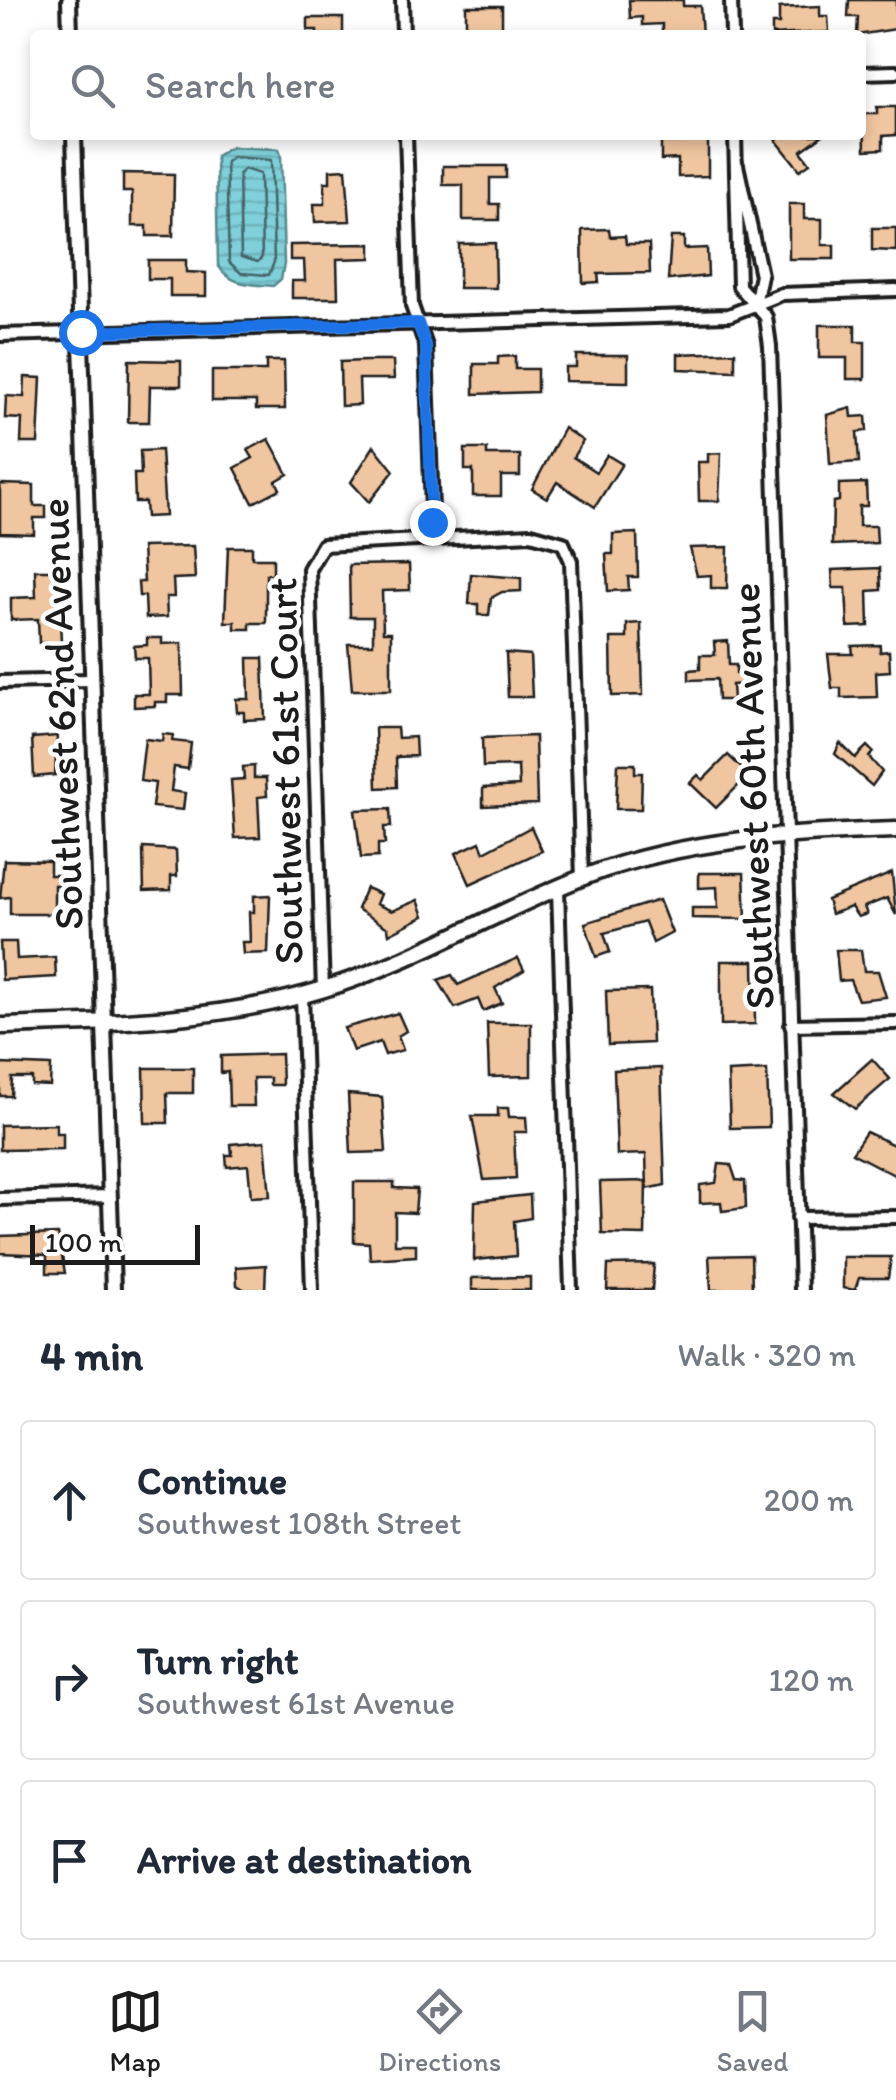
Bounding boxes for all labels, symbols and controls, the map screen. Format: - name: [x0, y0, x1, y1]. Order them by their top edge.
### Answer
- search box: [30, 30, 866, 140]
- icon: search: [65, 58, 120, 113]
- text: Search here: [145, 62, 336, 108]
- route start: [59, 310, 105, 356]
- street label: Southwest 62nd Avenue: [28, 497, 94, 931]
- route end: [410, 500, 456, 546]
- street label: Southwest 61st Court: [256, 577, 314, 965]
- street label: Southwest 60th Avenue: [719, 582, 785, 1010]
- scale bar: [30, 1220, 200, 1264]
- text: 100 m: [45, 1225, 122, 1259]
- text: 4 min: [40, 1330, 143, 1381]
- text: Walk · 320 m: [678, 1336, 856, 1374]
- text: Continue: [137, 1458, 287, 1504]
- icon: ahead: [42, 1473, 97, 1528]
- text: 200 m: [764, 1481, 854, 1519]
- text: Southwest 108th Street: [137, 1504, 462, 1542]
- text: Turn right: [137, 1638, 299, 1684]
- icon: right: [42, 1653, 97, 1708]
- text: 120 m: [768, 1661, 854, 1699]
- text: Southwest 61st Avenue: [137, 1684, 455, 1722]
- icon: arrive: [42, 1833, 97, 1888]
- text: Arrive at destination: [137, 1837, 472, 1883]
- tab: Map: [108, 1984, 163, 2078]
- tab: Directions: [378, 1984, 501, 2078]
- tab: Saved: [717, 1984, 788, 2078]

